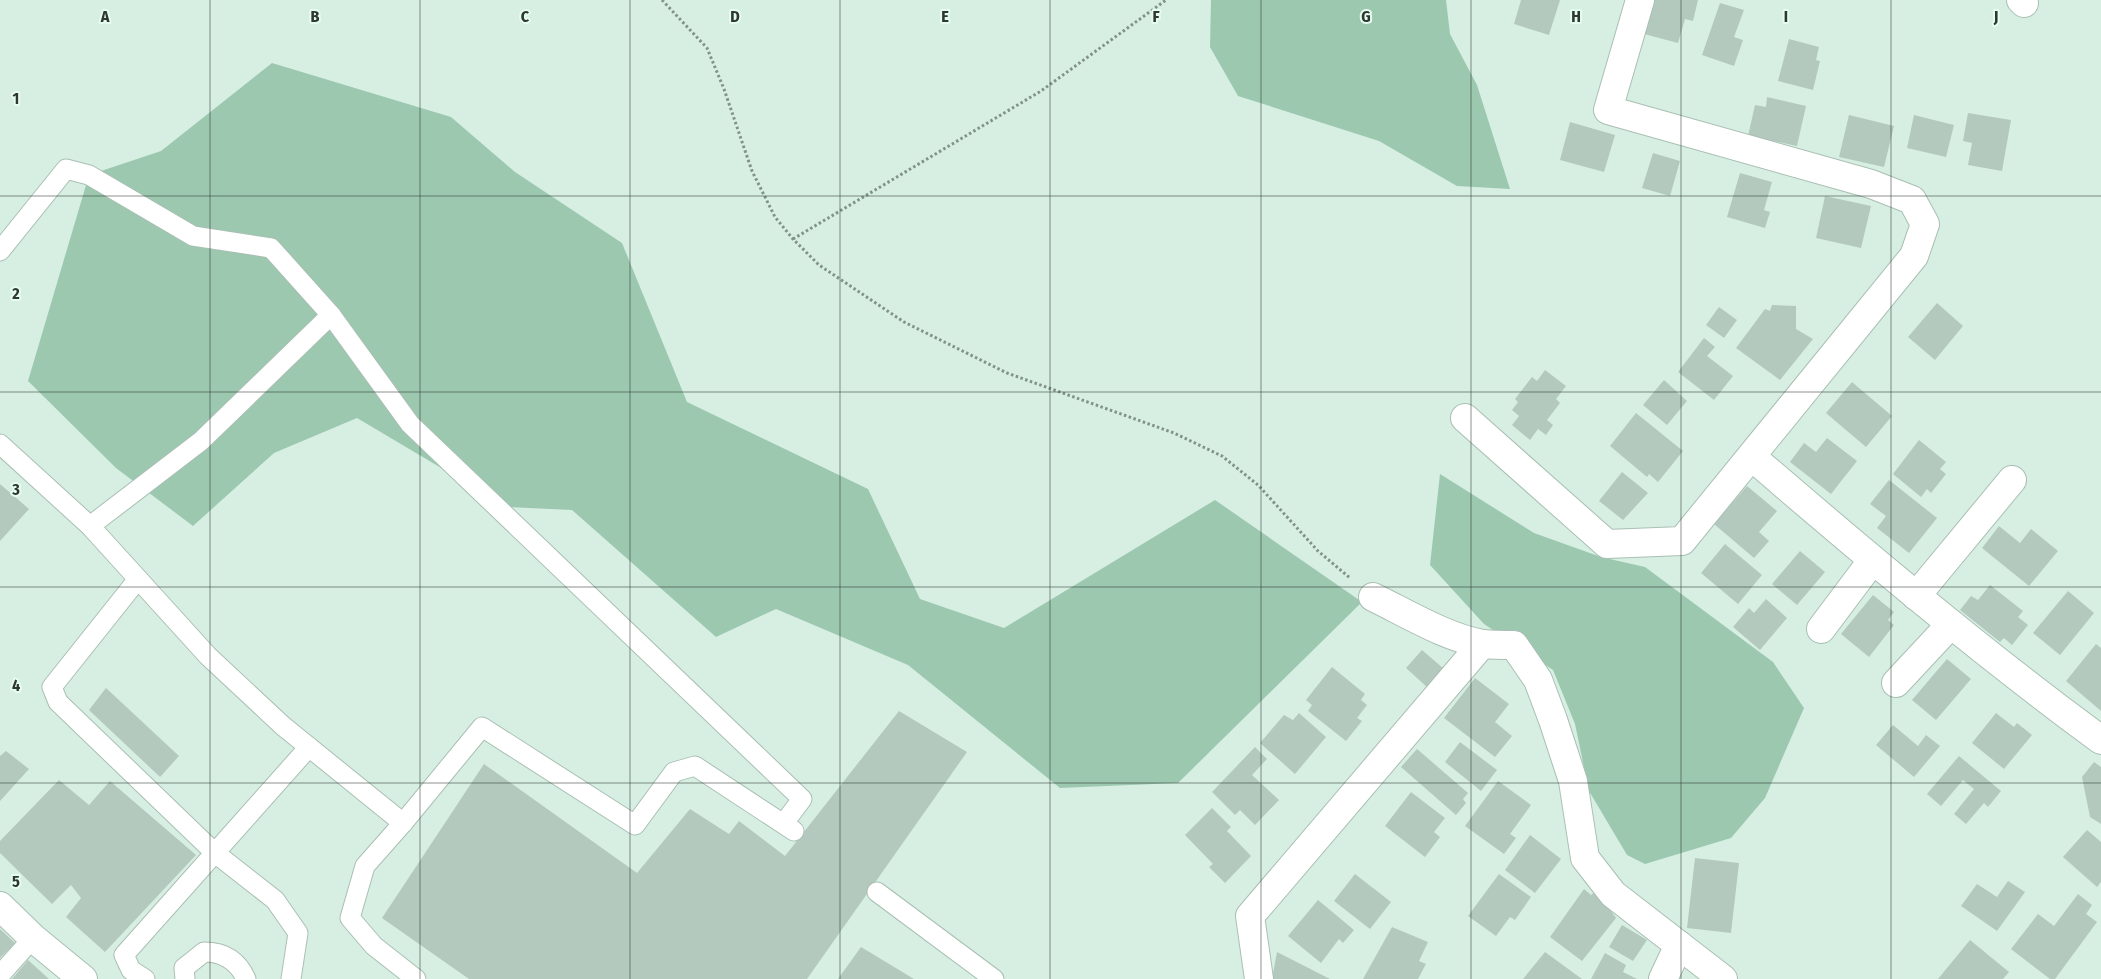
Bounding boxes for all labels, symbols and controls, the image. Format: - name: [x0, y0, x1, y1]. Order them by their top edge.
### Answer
- text: A: [100, 7, 110, 26]
- text: B: [311, 7, 320, 26]
- text: C: [521, 7, 530, 26]
- text: D: [730, 7, 740, 26]
- text: E: [941, 7, 949, 26]
- text: F: [1152, 7, 1160, 26]
- text: G: [1361, 7, 1371, 26]
- text: H: [1571, 7, 1581, 26]
- text: I: [1784, 7, 1788, 26]
- text: J: [1993, 7, 1998, 26]
- text: 1: [13, 89, 19, 108]
- text: 2: [11, 284, 20, 303]
- text: 3: [11, 480, 20, 499]
- text: 4: [12, 676, 20, 695]
- text: 5: [12, 872, 20, 891]

